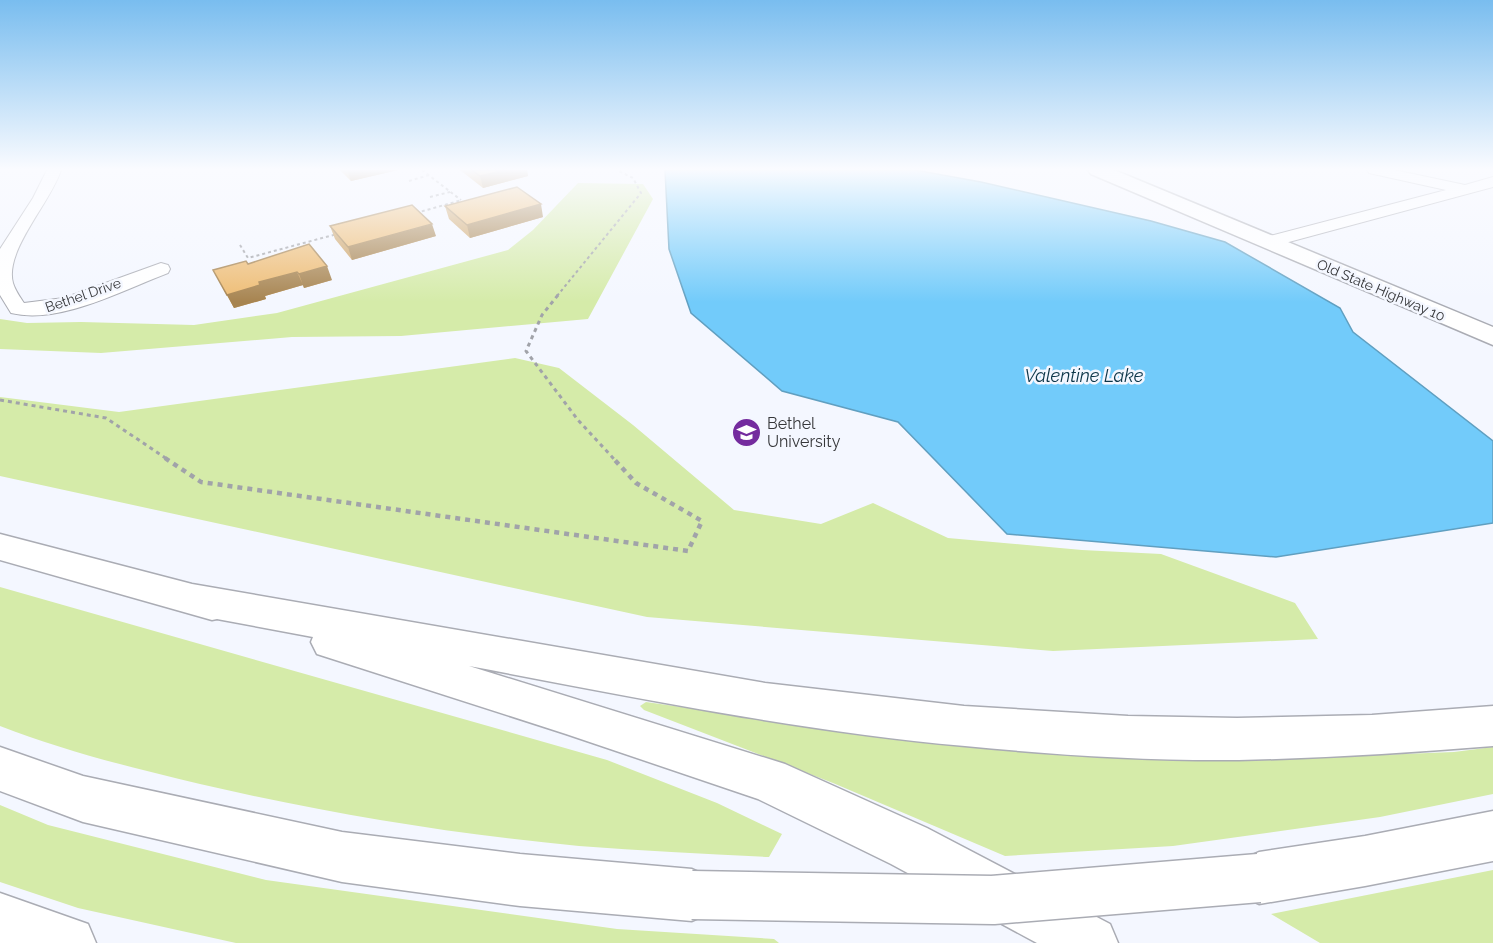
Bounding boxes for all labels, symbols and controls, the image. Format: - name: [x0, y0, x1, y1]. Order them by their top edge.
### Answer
- street label: Old State Highway 10: [1315, 256, 1447, 324]
- street label: Bethel Drive: [43, 275, 123, 315]
- water label: Valentine Lake: [1025, 365, 1144, 386]
- place label: Bethel University: [767, 414, 841, 451]
- school or university icon: Bethel University: [730, 416, 762, 448]

